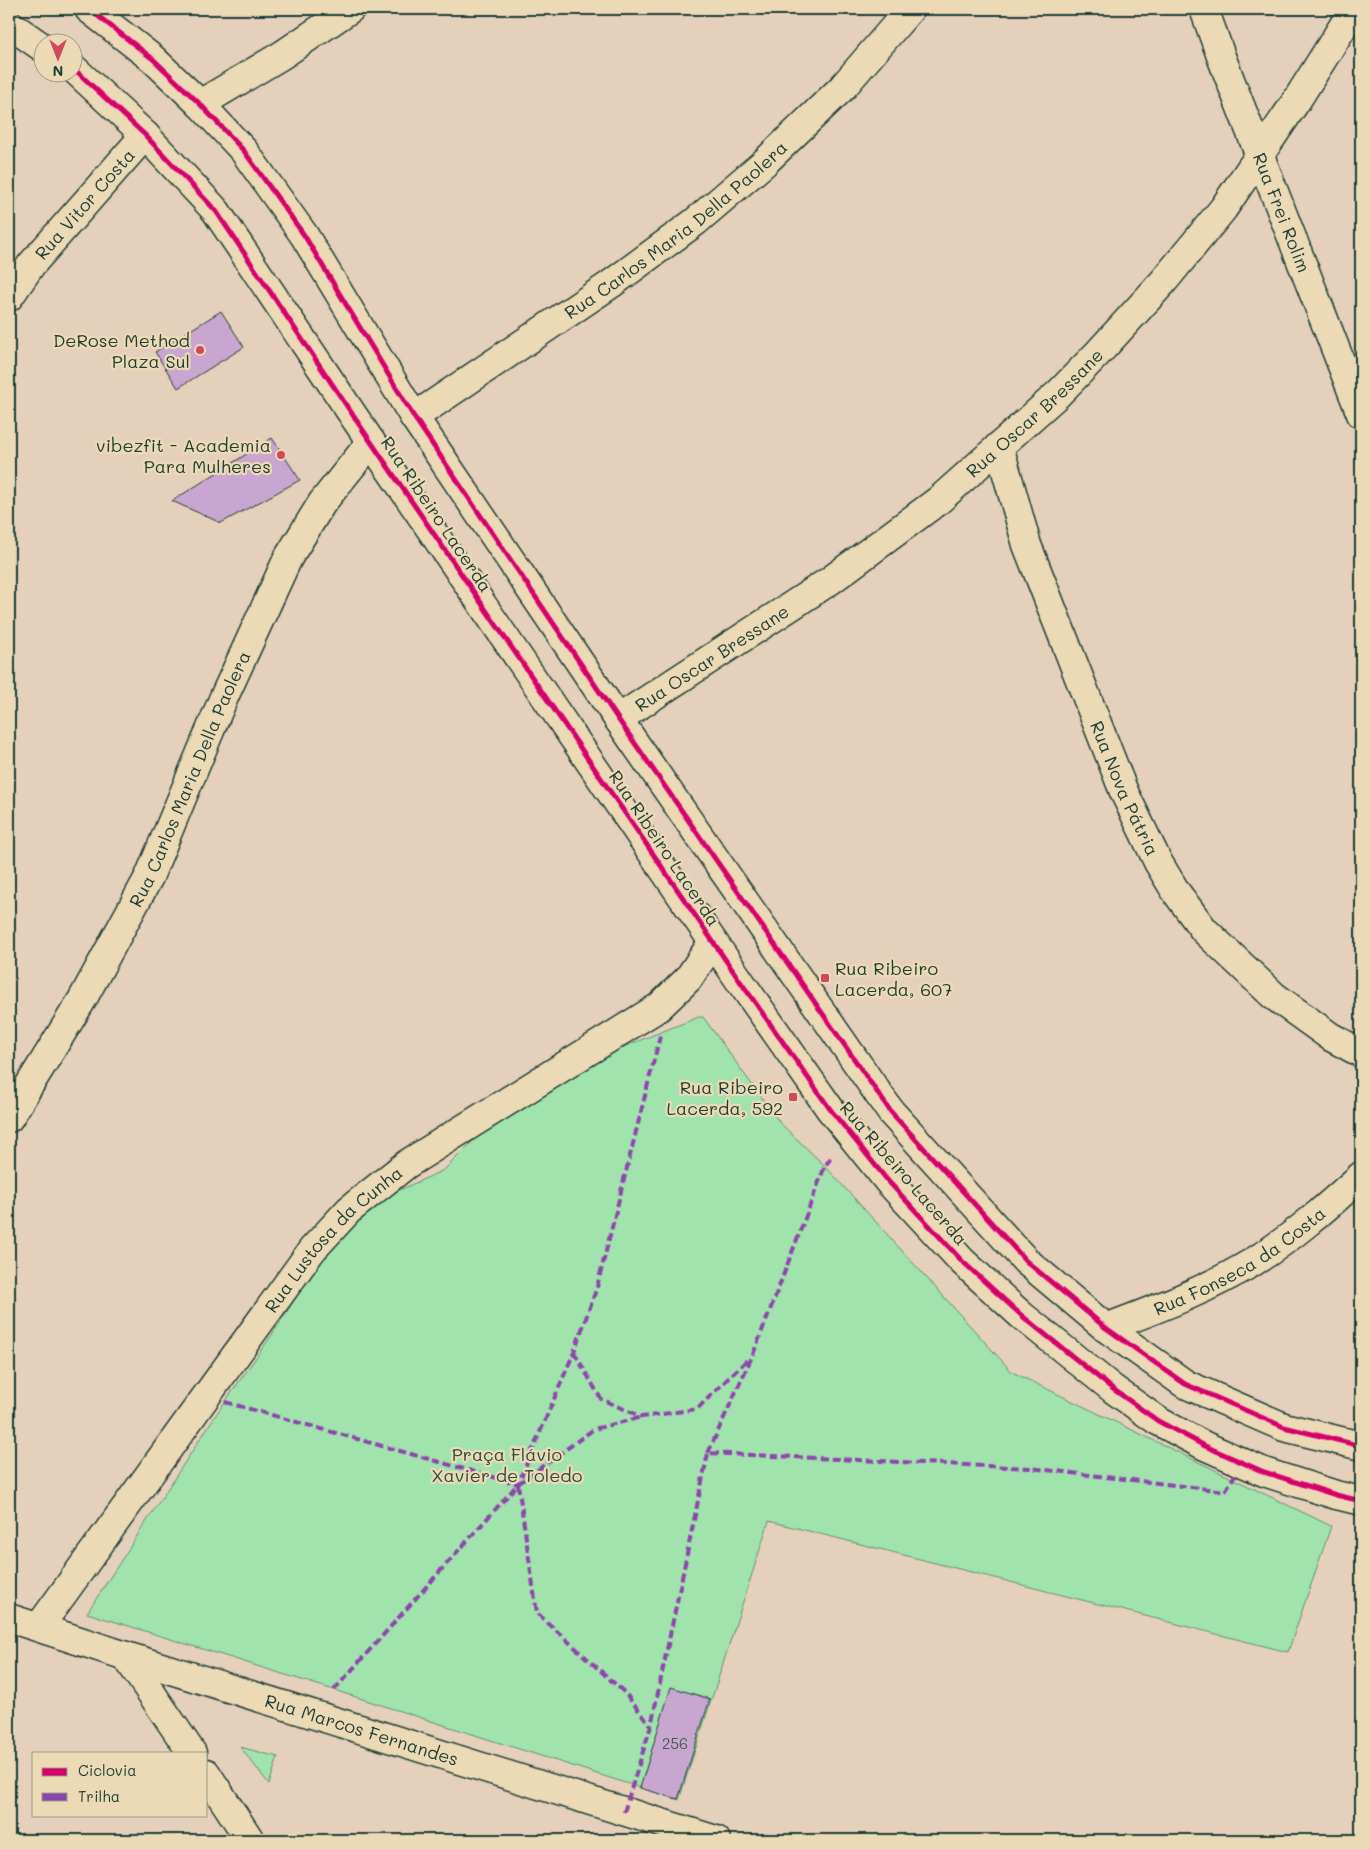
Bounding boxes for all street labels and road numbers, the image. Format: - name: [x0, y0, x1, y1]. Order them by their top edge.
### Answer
- street label: Rua Carlos Maria Della Paolera: [559, 135, 792, 324]
- street label: Rua Vitor Costa: [29, 143, 140, 265]
- street label: Rua Frei Rolim: [1248, 149, 1316, 276]
- street label: Rua Oscar Bressane: [961, 343, 1108, 483]
- street label: Rua Ribeiro Lacerda: [376, 431, 498, 597]
- street label: Rua Oscar Bressane: [630, 599, 793, 717]
- street label: Rua Carlos Maria Della Paolera: [123, 647, 256, 911]
- street label: Rua Nova Pátria: [1085, 717, 1165, 859]
- street label: Rua Ribeiro Lacerda: [604, 765, 726, 931]
- street label: Rua Ribeiro Lacerda: [835, 1096, 973, 1250]
- street label: Rua Lustosa da Cunha: [259, 1160, 407, 1317]
- street label: Rua Fonseca da Costa: [1150, 1201, 1330, 1321]
- street label: Rua Marcos Fernandes: [262, 1688, 462, 1771]

